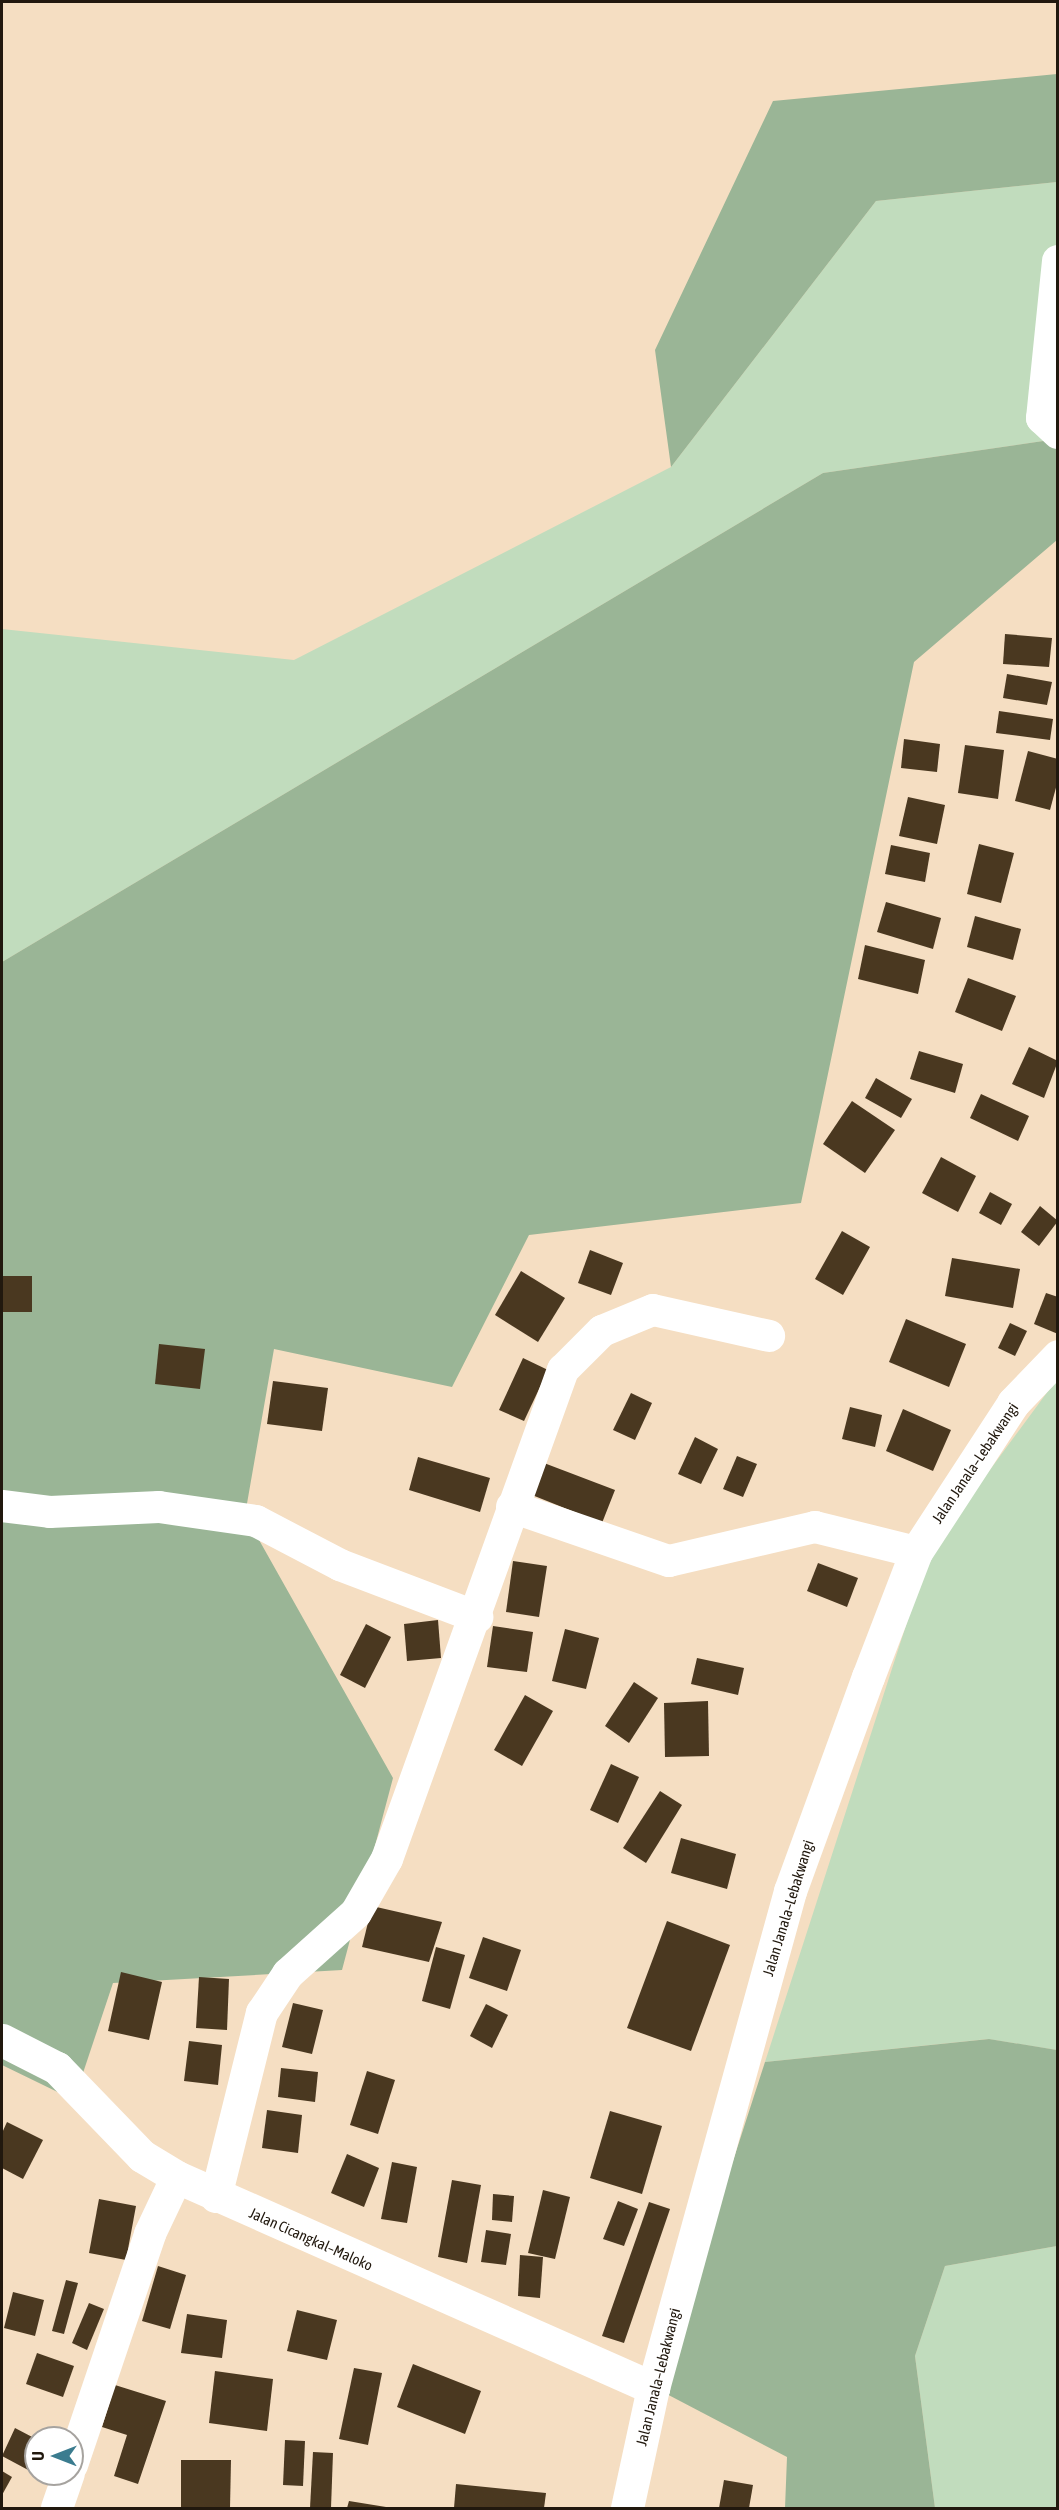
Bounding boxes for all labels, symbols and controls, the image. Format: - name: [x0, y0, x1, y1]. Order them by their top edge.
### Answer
- street label: Jalan Janala–Lebakwangi: [928, 1399, 1022, 1527]
- street label: Jalan Janala–Lebakwangi: [759, 1838, 817, 1978]
- street label: Jalan Cicangkal–Maloko: [246, 2204, 376, 2274]
- street label: Jalan Janala–Lebakwangi: [632, 2306, 684, 2448]
- north arrow: [24, 2426, 84, 2486]
- text: U: [29, 2451, 47, 2461]

